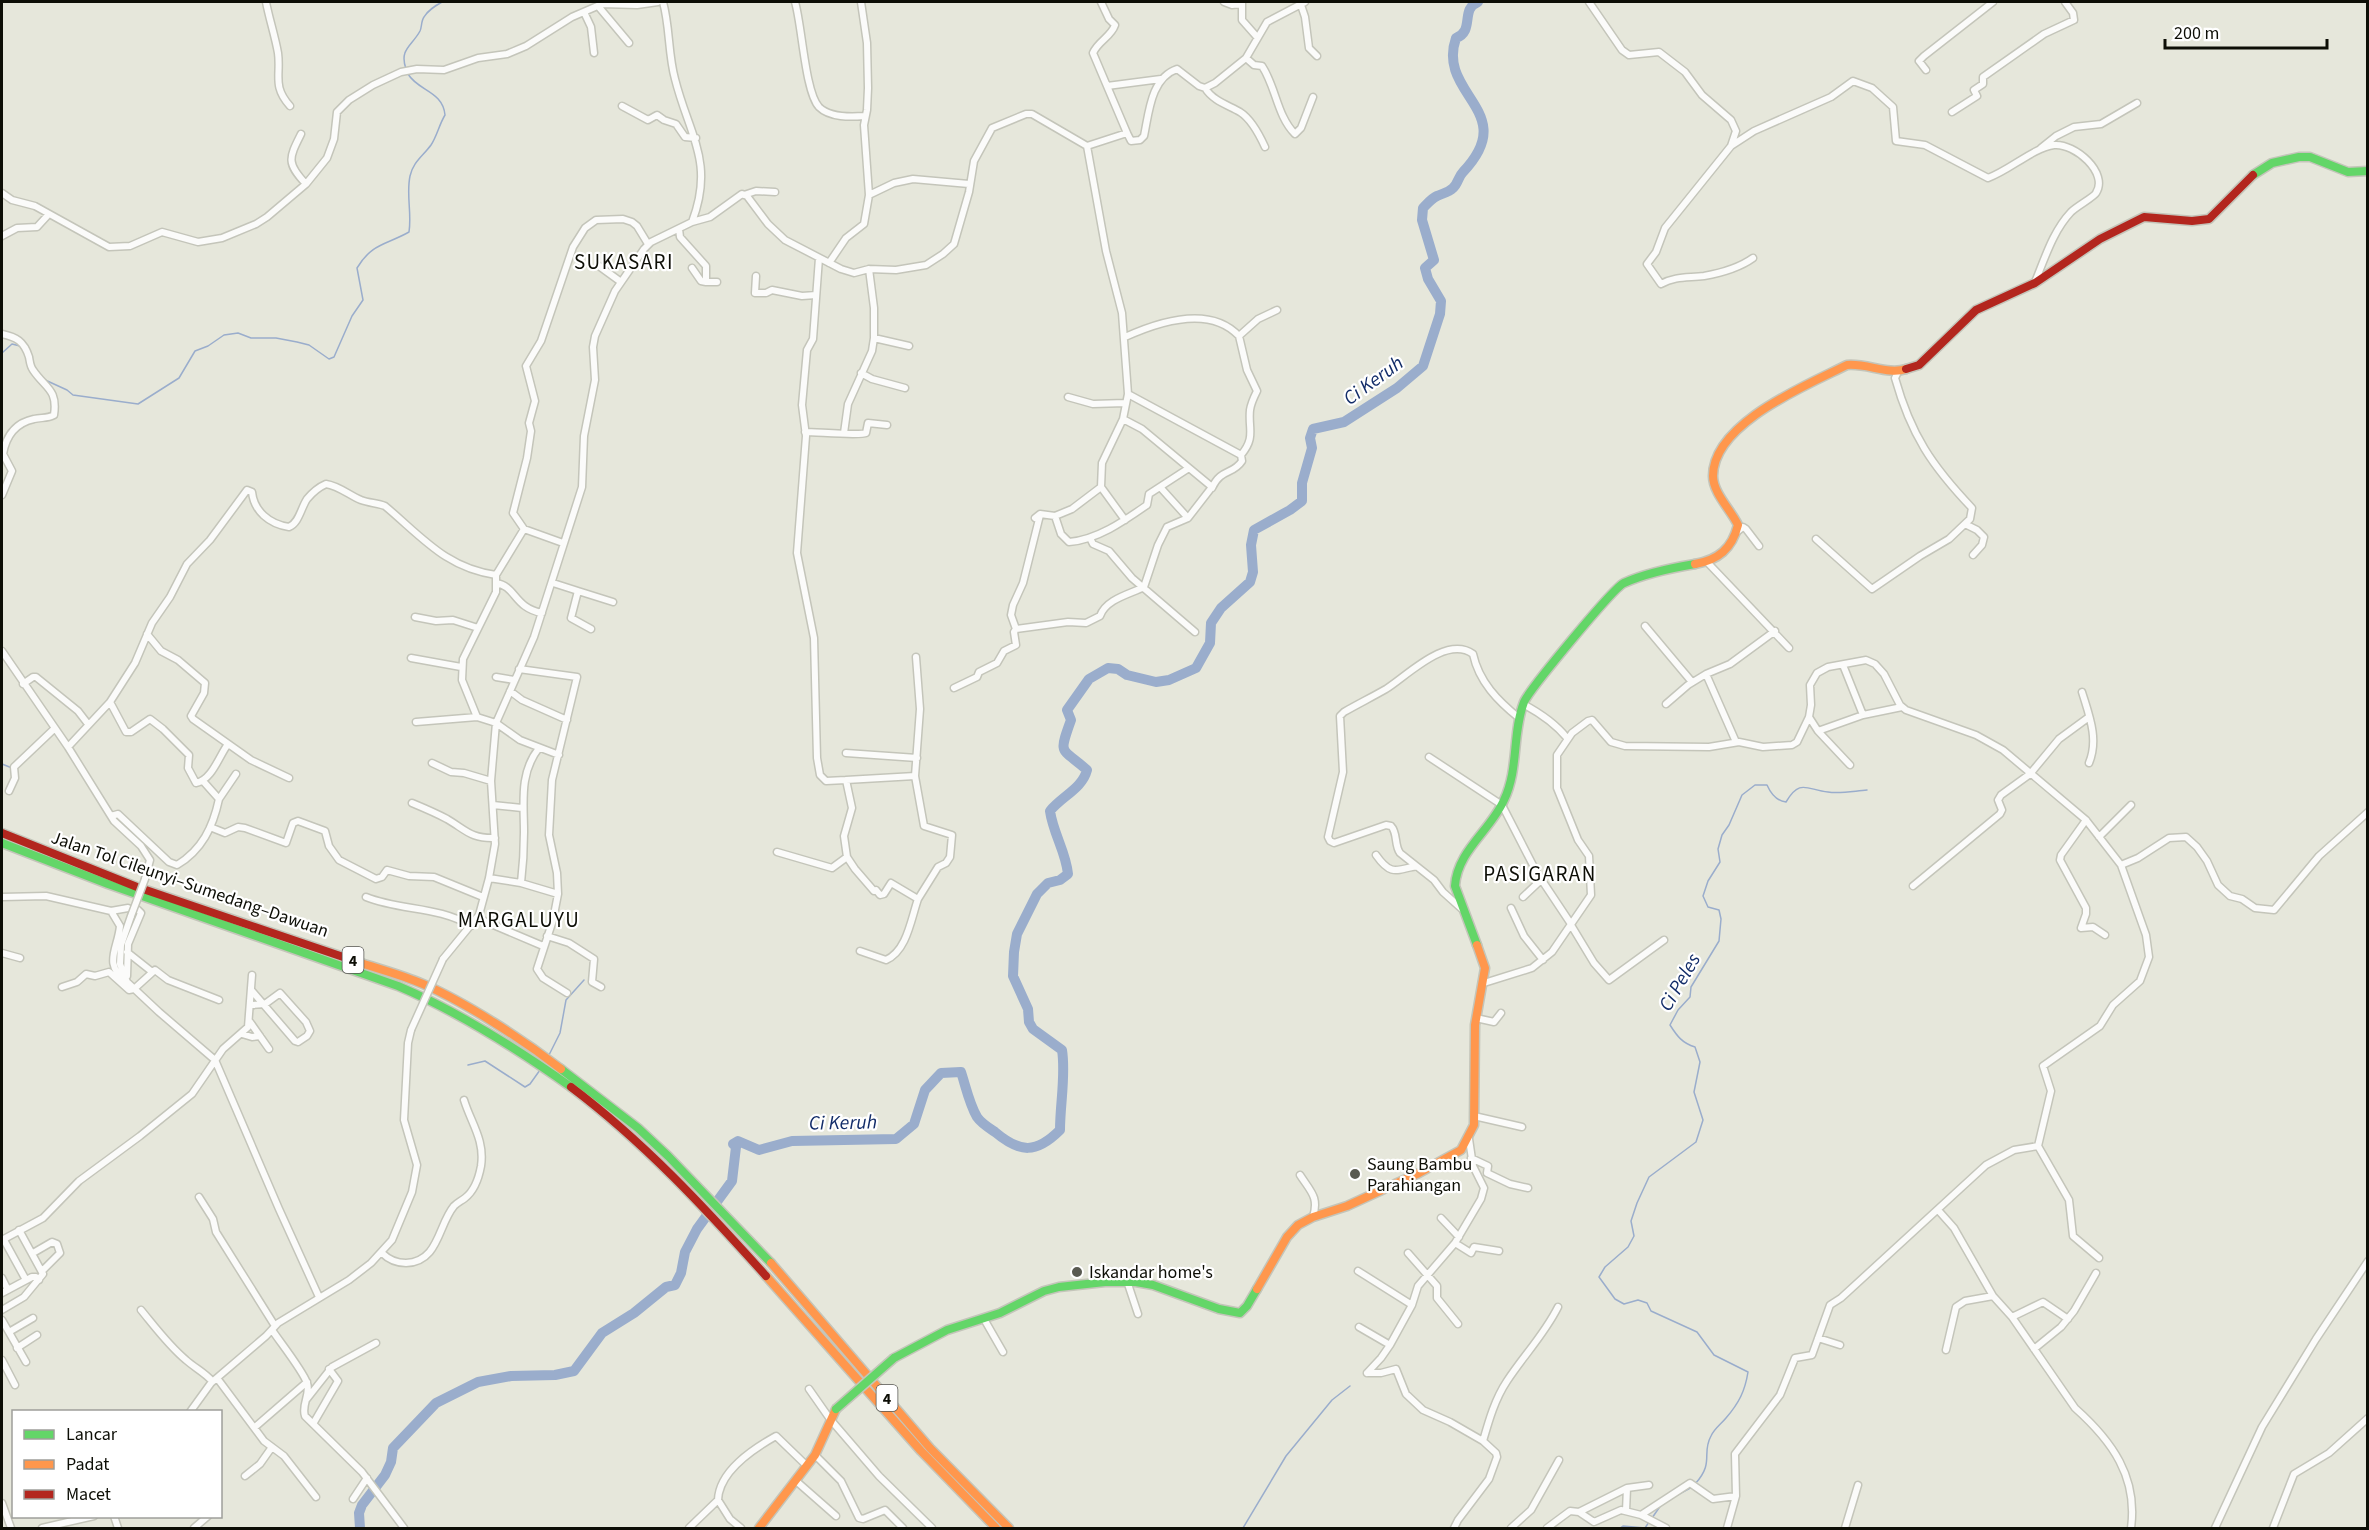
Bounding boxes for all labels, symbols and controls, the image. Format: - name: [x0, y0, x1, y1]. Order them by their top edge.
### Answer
- scale bar: [2165, 12, 2327, 50]
- text: 200 m: [2174, 21, 2219, 46]
- district label: SUKASARI: [574, 247, 674, 277]
- water label: Ci Keruh: [1338, 349, 1409, 412]
- street label: Jalan Tol Cileunyi–Sumedang–Dawuan: [48, 825, 332, 944]
- district label: PASIGARAN: [1483, 859, 1597, 889]
- district label: MARGALUYU: [458, 905, 580, 935]
- road number: 4: [342, 947, 364, 973]
- water label: Ci Peles: [1652, 948, 1708, 1017]
- water label: Ci Keruh: [809, 1108, 877, 1138]
- place label: Saung Bambu Parahiangan: [1367, 1152, 1472, 1198]
- marker: Saung Bambu Parahiangan: [1348, 1167, 1362, 1181]
- place label: Iskandar home's: [1089, 1260, 1213, 1285]
- marker: Iskandar home's: [1070, 1265, 1084, 1279]
- road number: 4: [876, 1385, 898, 1411]
- legend: [12, 1410, 222, 1518]
- text: Lancar: [66, 1422, 118, 1447]
- text: Padat: [66, 1452, 109, 1477]
- text: Macet: [66, 1482, 111, 1507]

